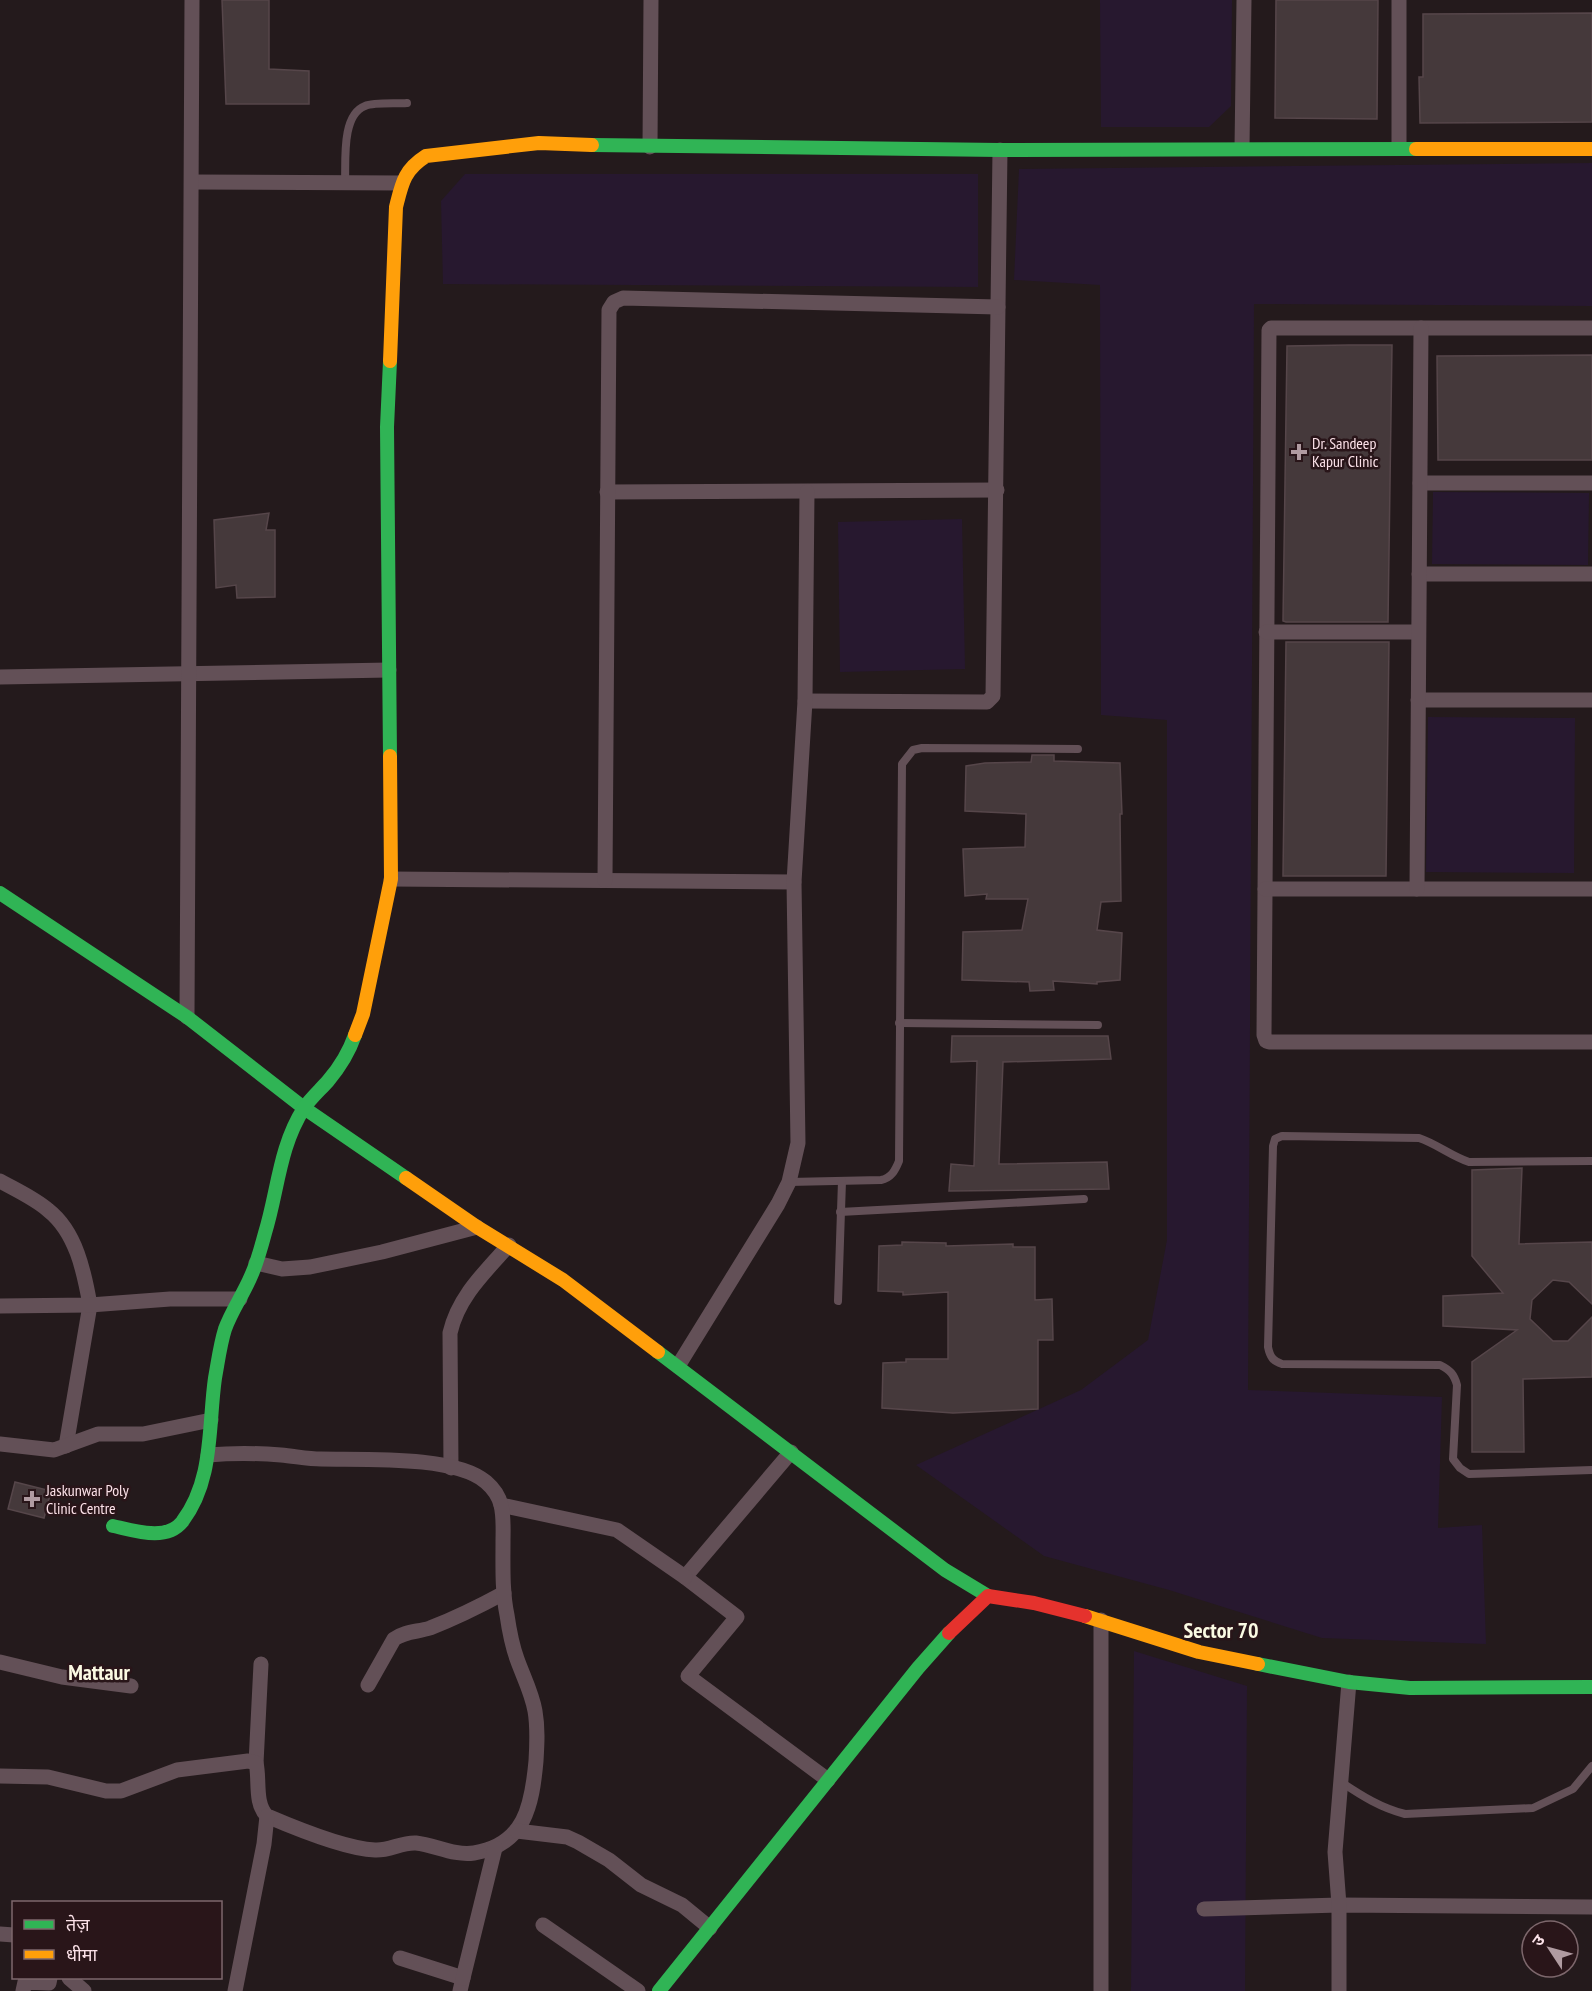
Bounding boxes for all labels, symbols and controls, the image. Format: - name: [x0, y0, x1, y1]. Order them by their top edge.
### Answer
- place label: Dr. Sandeep Kapur Clinic: [1312, 433, 1379, 471]
- marker: Dr. Sandeep Kapur Clinic: [1290, 443, 1308, 461]
- place label: Jaskunwar Poly Clinic Centre: [45, 1480, 129, 1518]
- marker: Jaskunwar Poly Clinic Centre: [23, 1490, 41, 1508]
- district label: Sector 70: [1184, 1616, 1258, 1644]
- district label: Mattaur: [68, 1658, 130, 1686]
- legend: [12, 1901, 222, 1979]
- text: तेज़: [66, 1913, 90, 1936]
- north arrow: [1520, 1919, 1580, 1979]
- text: उ: [1527, 1930, 1549, 1950]
- text: धीमा: [66, 1943, 97, 1966]

